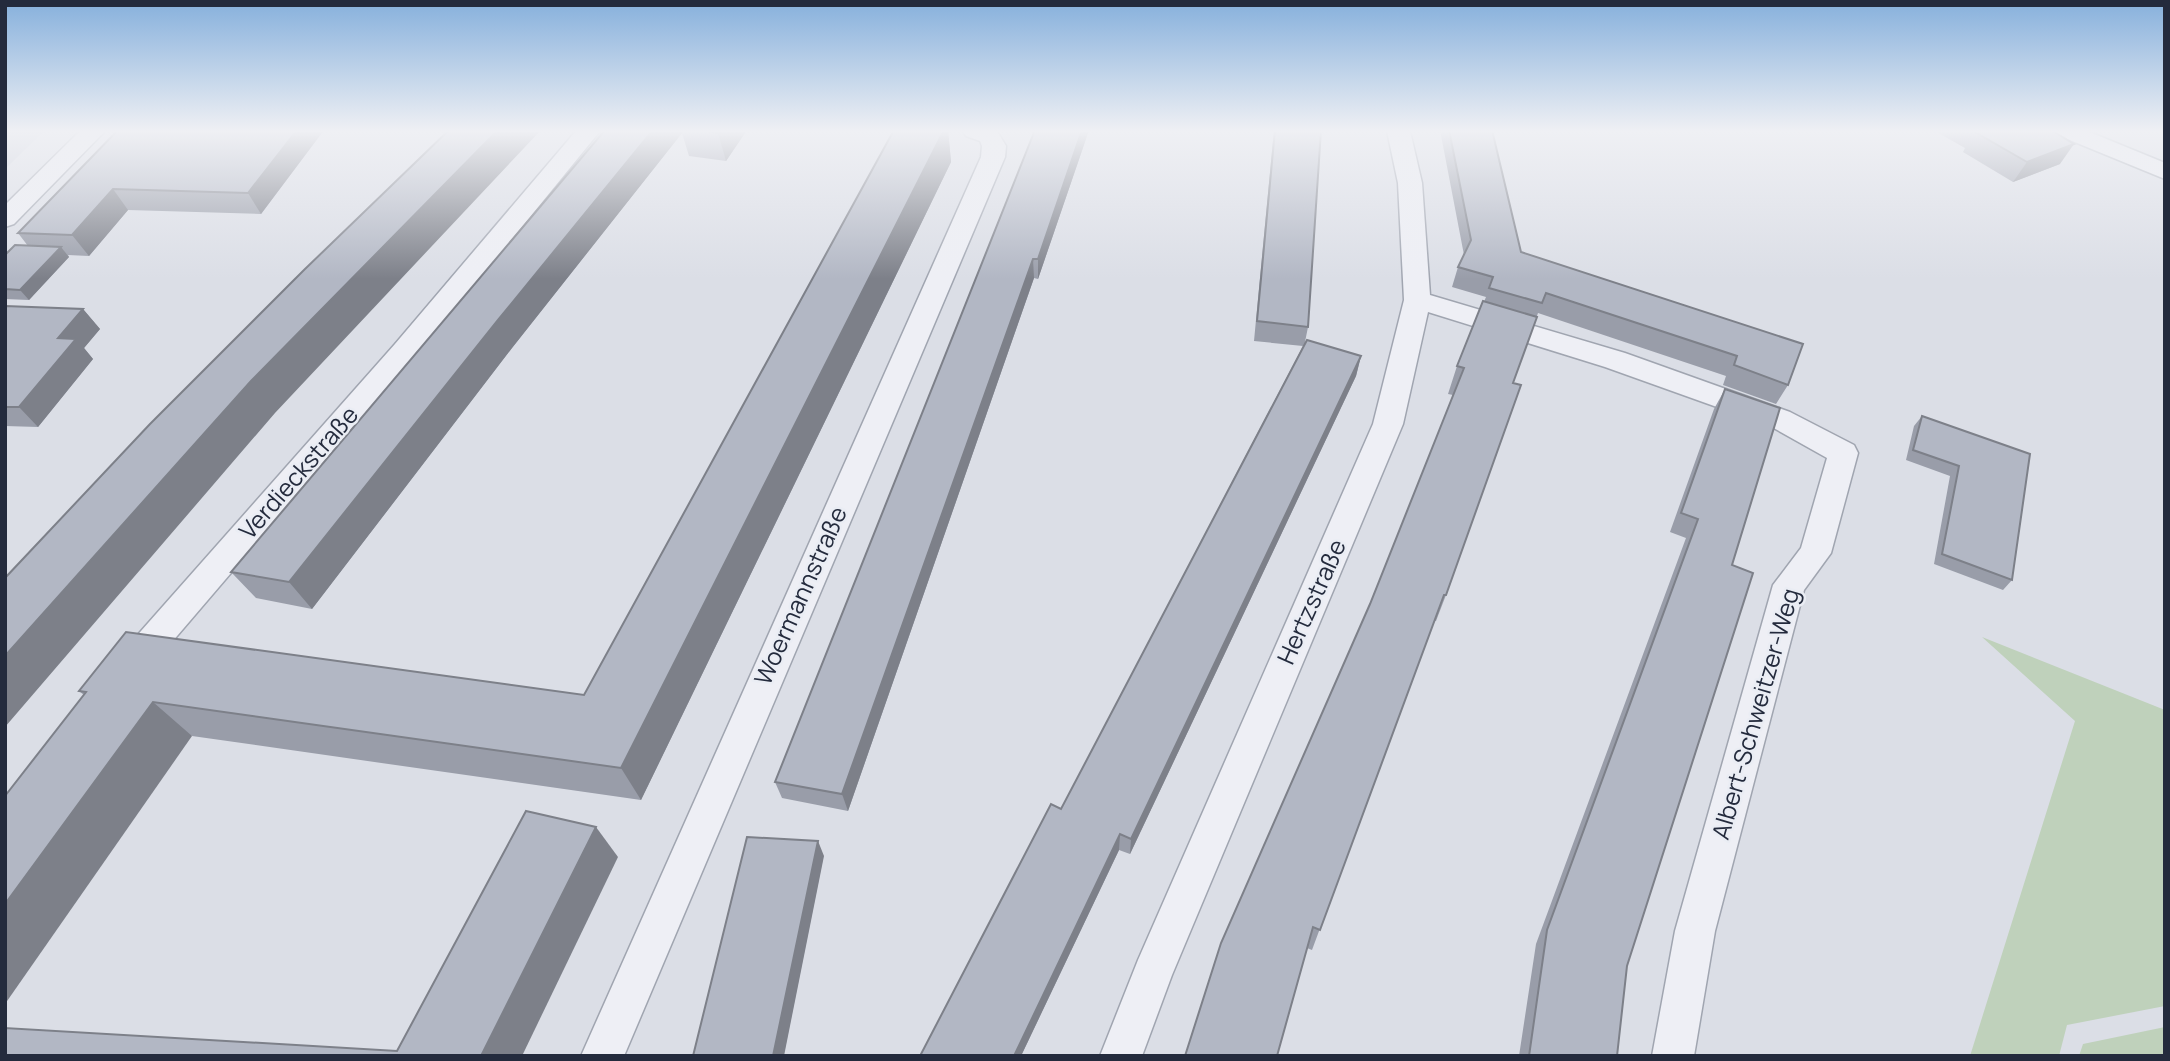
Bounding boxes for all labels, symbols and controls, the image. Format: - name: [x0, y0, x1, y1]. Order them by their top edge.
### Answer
- street label: Verdieckstraße: [231, 398, 365, 546]
- street label: Woermannstraße: [745, 501, 854, 690]
- street label: Hertzstraße: [1268, 534, 1353, 669]
- street label: Albert-Schweitzer-Weg: [1703, 584, 1806, 843]

